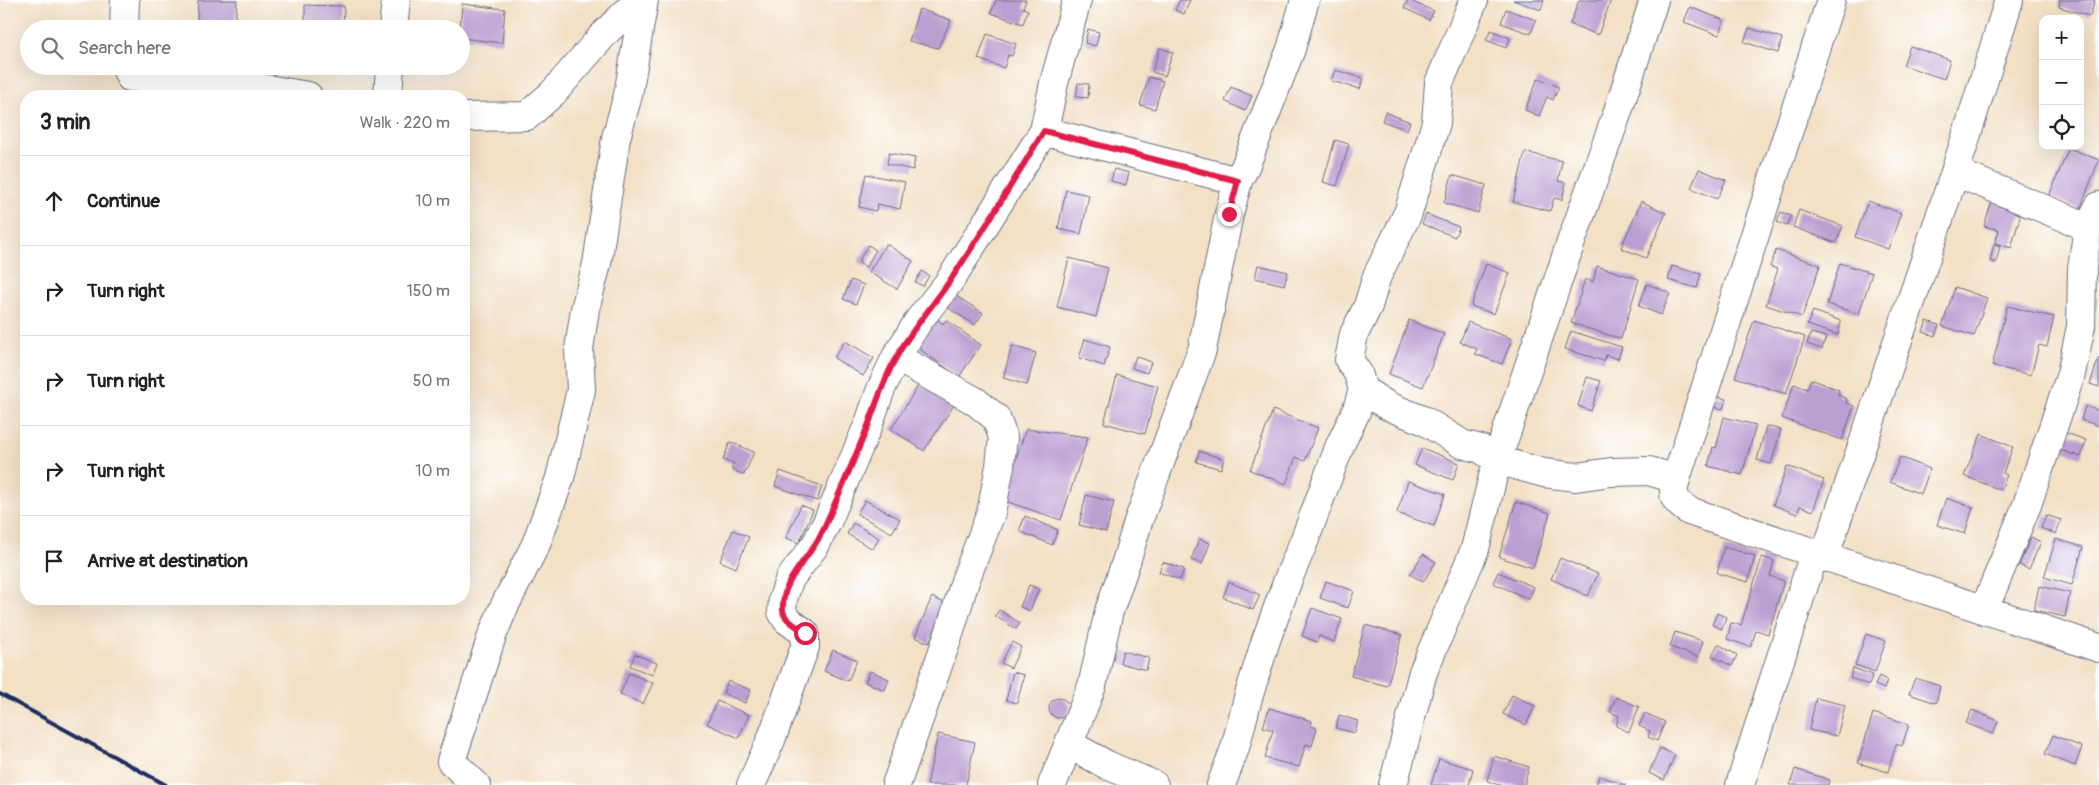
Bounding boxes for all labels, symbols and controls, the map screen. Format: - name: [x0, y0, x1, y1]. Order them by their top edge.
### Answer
- map controls: [2039, 15, 2084, 150]
- button: +: [2039, 15, 2084, 60]
- search box: [20, 20, 470, 75]
- icon: search: [38, 34, 66, 62]
- text: Search here: [78, 36, 171, 60]
- button: −: [2039, 60, 2084, 105]
- button: locate: [2039, 105, 2084, 150]
- text: 3 min: [40, 109, 90, 136]
- text: Walk · 220 m: [360, 113, 450, 133]
- icon: ahead: [40, 187, 68, 215]
- text: Continue: [87, 189, 160, 213]
- text: 10 m: [415, 191, 450, 211]
- route end: [1218, 203, 1241, 226]
- icon: right: [40, 277, 68, 305]
- text: Turn right: [87, 279, 165, 303]
- text: 150 m: [406, 281, 450, 301]
- icon: right: [40, 367, 68, 395]
- text: Turn right: [87, 369, 165, 393]
- text: 50 m: [413, 371, 450, 391]
- icon: right: [40, 457, 68, 485]
- text: Turn right: [87, 459, 165, 483]
- text: 10 m: [415, 461, 450, 481]
- icon: arrive: [40, 547, 68, 575]
- text: Arrive at destination: [87, 549, 248, 573]
- route start: [794, 622, 817, 645]

